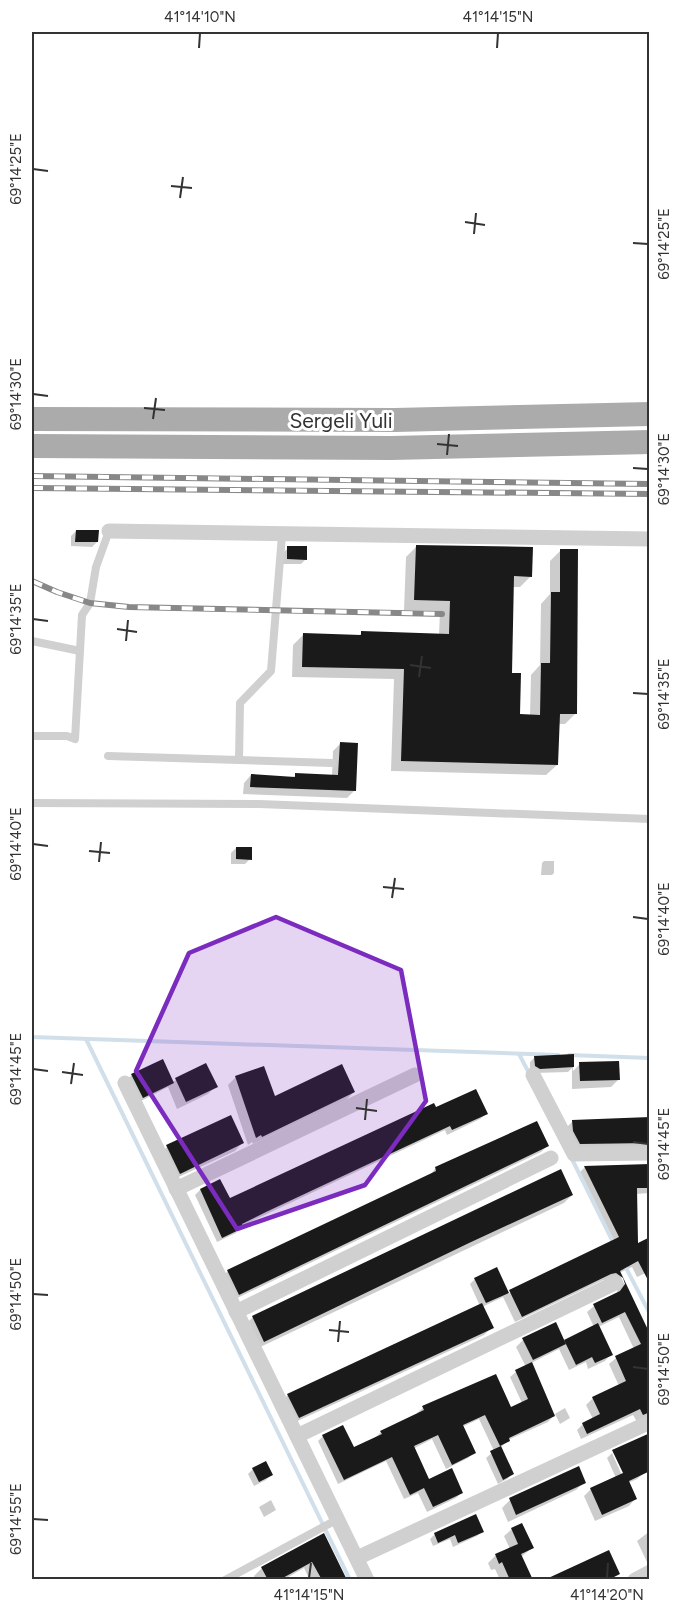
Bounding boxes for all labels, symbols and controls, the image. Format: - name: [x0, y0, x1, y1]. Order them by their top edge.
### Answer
- text: 41°14'10"N: [164, 8, 236, 26]
- text: 41°14'15"N: [463, 8, 533, 26]
- text: 69°14'25"E: [7, 133, 25, 205]
- text: 69°14'25"E: [655, 208, 673, 280]
- text: 69°14'30"E: [7, 358, 25, 430]
- street label: Sergeli Yuli: [289, 408, 393, 433]
- text: 69°14'30"E: [655, 433, 673, 505]
- text: 69°14'35"E: [7, 583, 25, 655]
- text: 69°14'35"E: [655, 658, 673, 730]
- text: 69°14'40"E: [7, 807, 25, 881]
- text: 69°14'40"E: [655, 882, 673, 956]
- text: 69°14'45"E: [7, 1033, 25, 1105]
- text: 69°14'45"E: [655, 1108, 673, 1180]
- text: 69°14'50"E: [7, 1258, 25, 1330]
- text: 69°14'50"E: [655, 1333, 673, 1405]
- text: 69°14'55"E: [7, 1483, 25, 1555]
- text: 41°14'15"N: [274, 1586, 344, 1604]
- text: 41°14'20"N: [570, 1586, 644, 1604]

